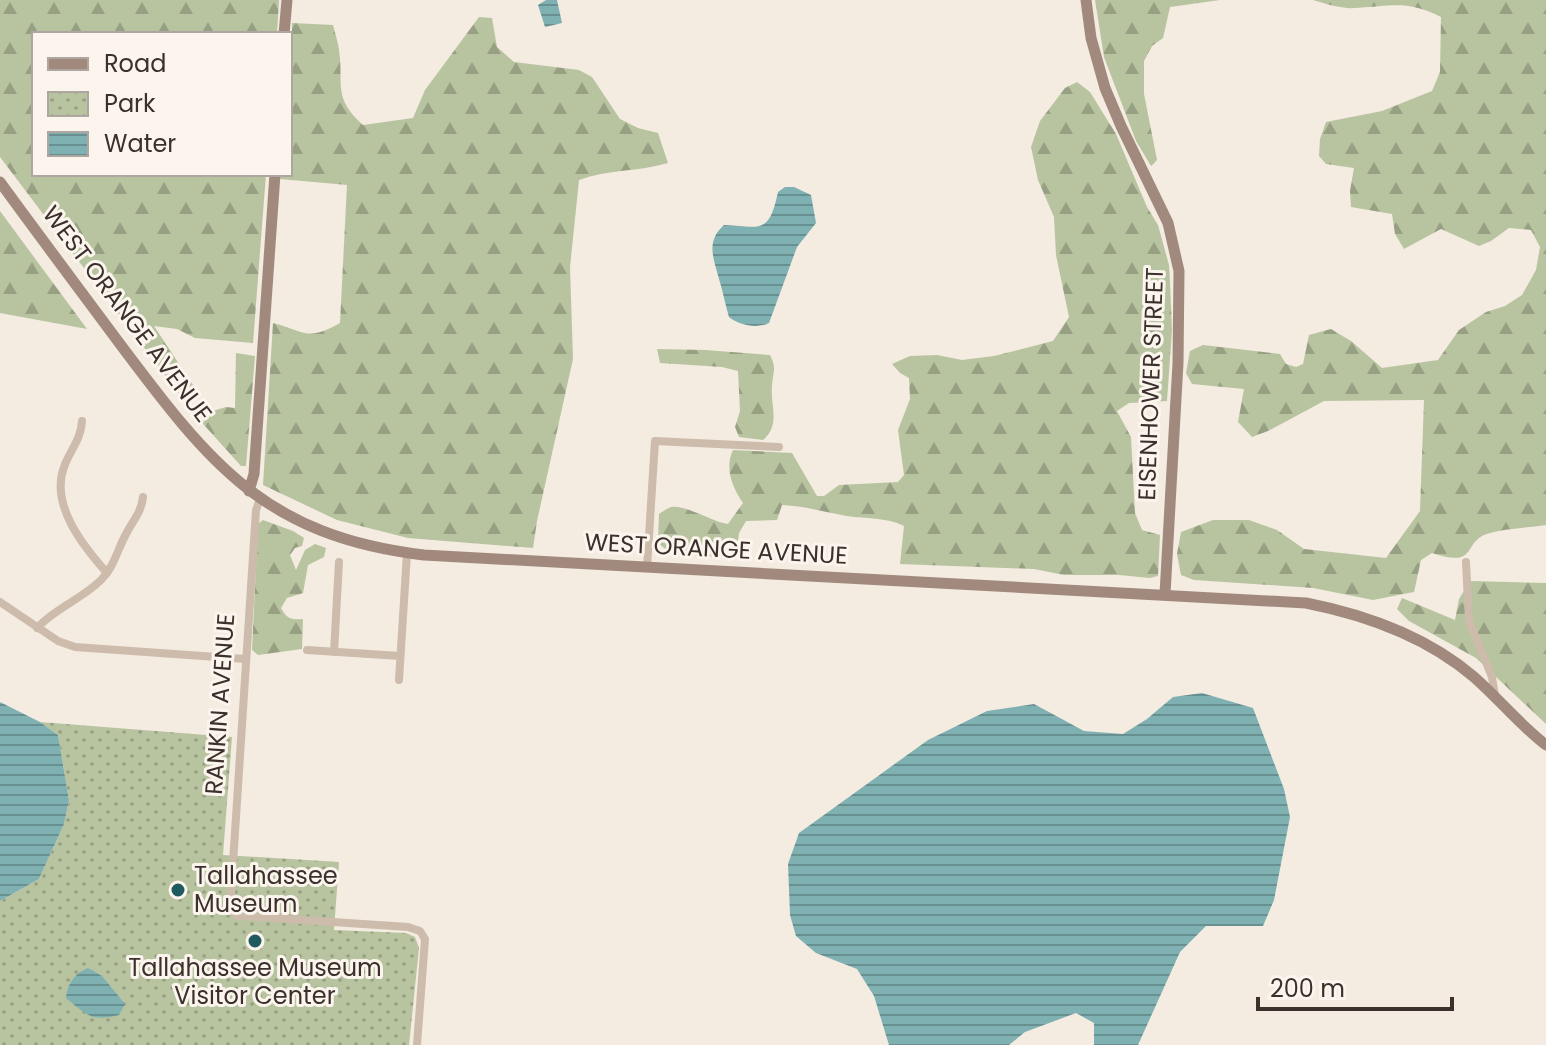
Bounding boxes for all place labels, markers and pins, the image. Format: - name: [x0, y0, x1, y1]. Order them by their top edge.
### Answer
- place label: Tallahassee Museum: [194, 859, 338, 920]
- marker: Tallahassee Museum: [169, 881, 187, 899]
- marker: Tallahassee Museum Visitor Center: [246, 932, 264, 950]
- place label: Tallahassee Museum Visitor Center: [128, 951, 382, 1012]

